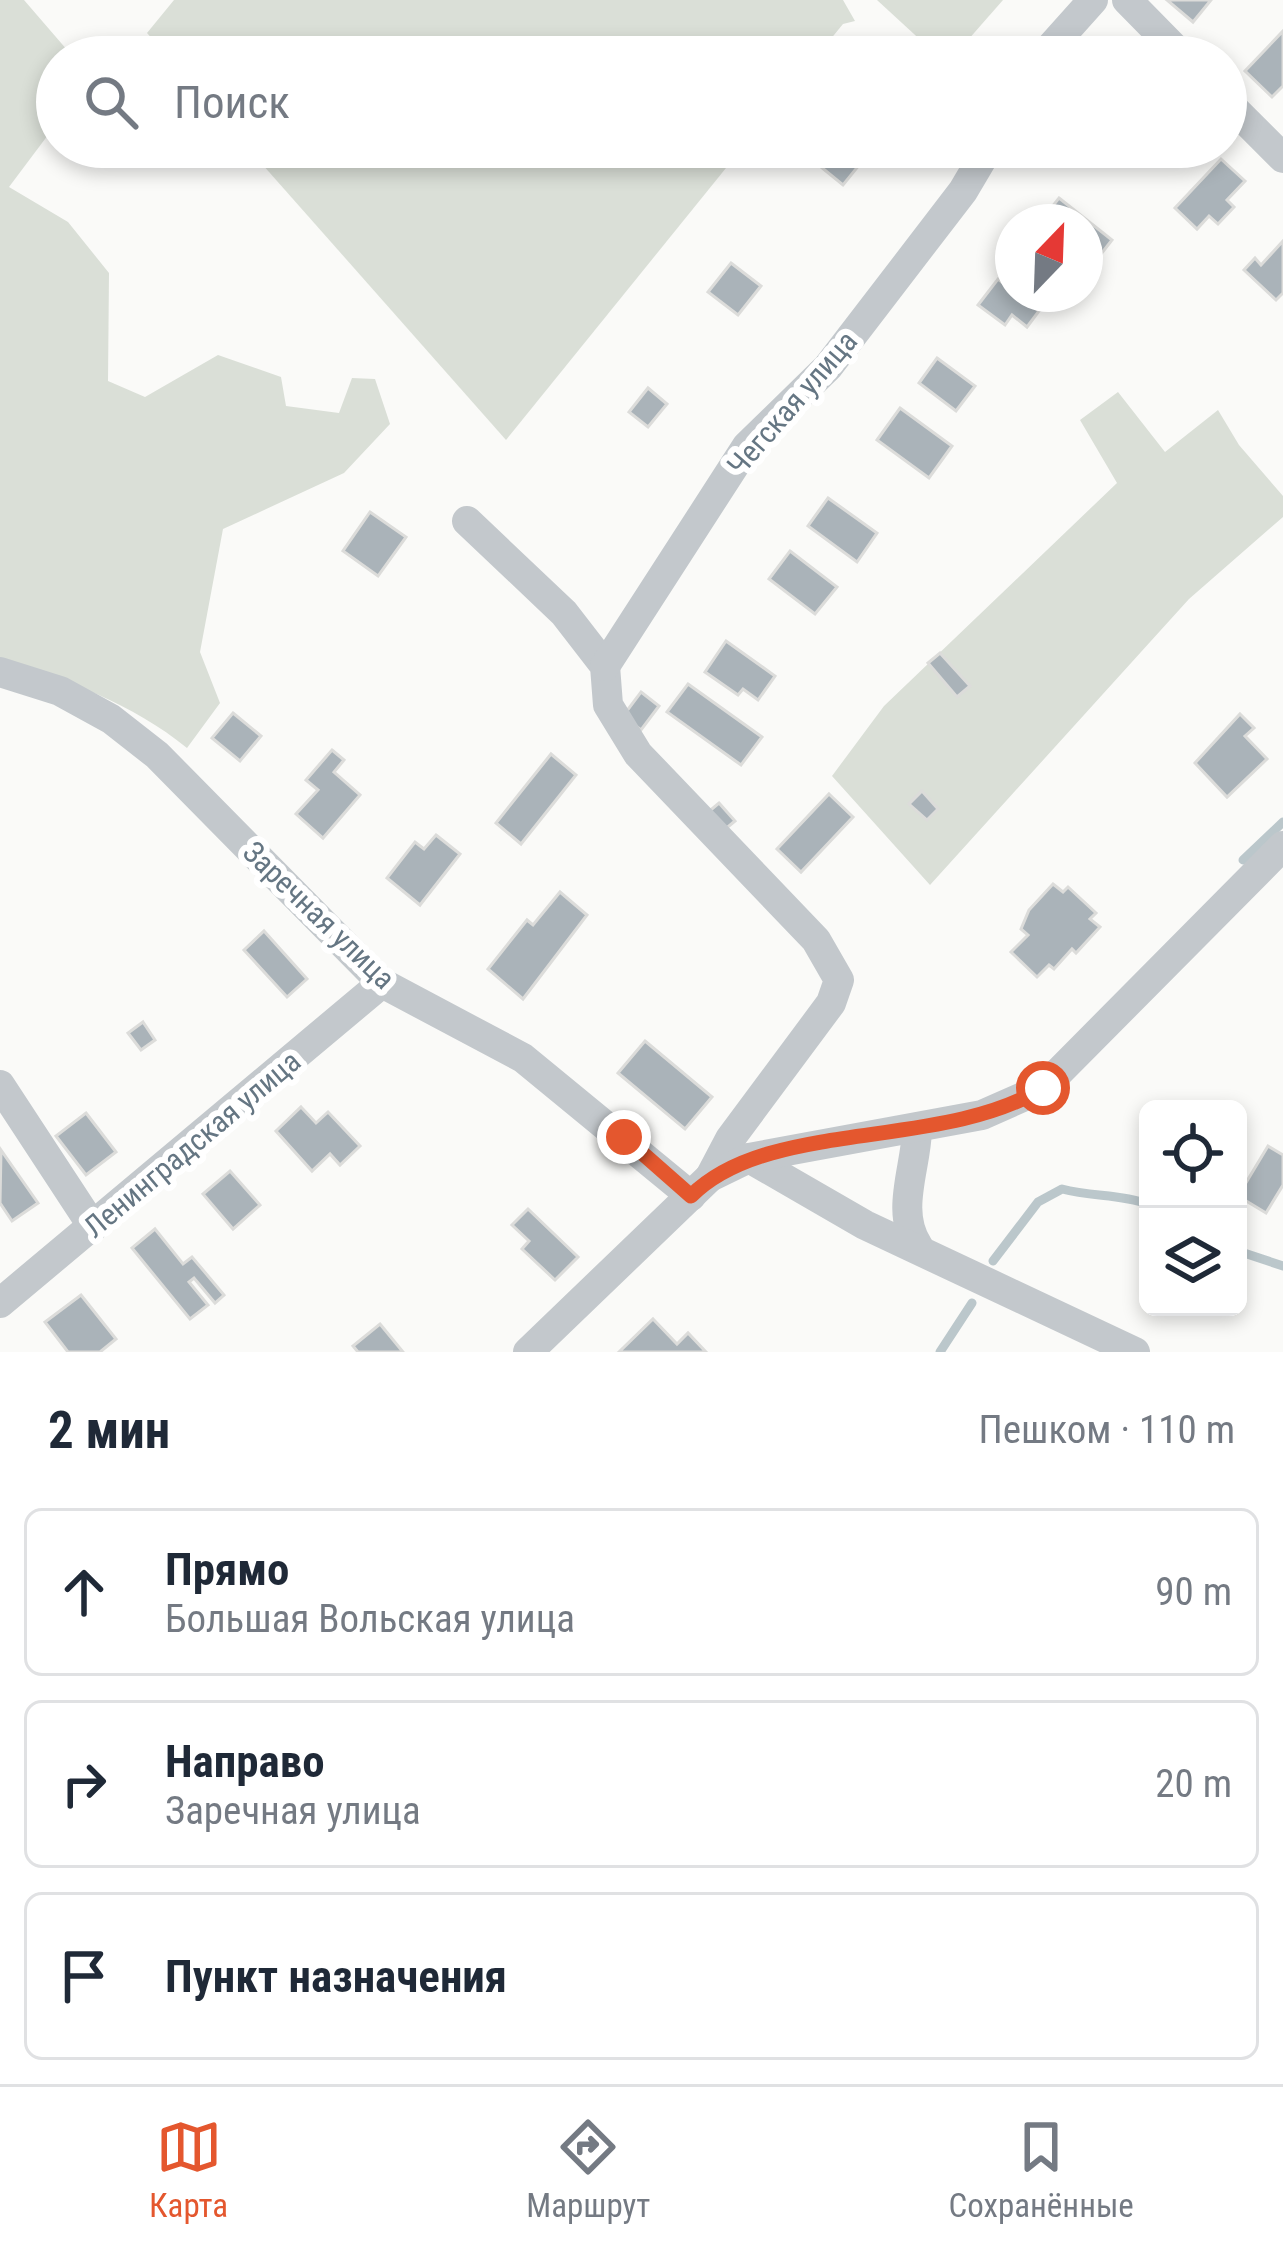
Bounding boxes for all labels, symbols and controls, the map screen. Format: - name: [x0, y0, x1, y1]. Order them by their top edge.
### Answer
- search box: [36, 36, 1247, 168]
- icon: search: [78, 69, 144, 135]
- text: Поиск: [174, 76, 290, 129]
- north arrow: [995, 204, 1103, 312]
- street label: Чегская улица: [720, 324, 864, 482]
- street label: Заречная улица: [236, 834, 402, 996]
- street label: Ленинградская улица: [77, 1043, 307, 1245]
- route start: [1016, 1061, 1070, 1115]
- map controls: [1139, 1100, 1247, 1316]
- button: locate: [1139, 1100, 1247, 1208]
- route end: [597, 1110, 651, 1164]
- button: layers: [1139, 1208, 1247, 1316]
- text: 2 мин: [48, 1401, 170, 1460]
- text: Пешком · 110 m: [978, 1407, 1235, 1453]
- text: Прямо: [165, 1543, 289, 1596]
- icon: ahead: [51, 1559, 117, 1625]
- text: 90 m: [1155, 1569, 1232, 1615]
- text: Большая Вольская улица: [165, 1596, 575, 1642]
- text: Направо: [165, 1735, 325, 1788]
- icon: right: [51, 1751, 117, 1817]
- text: 20 m: [1155, 1761, 1232, 1807]
- text: Заречная улица: [165, 1788, 421, 1834]
- icon: arrive: [51, 1943, 117, 2009]
- text: Пункт назначения: [165, 1950, 507, 2003]
- tab: Карта: [149, 2114, 228, 2225]
- tab: Маршрут: [526, 2114, 650, 2225]
- tab: Сохранённые: [949, 2114, 1134, 2225]

